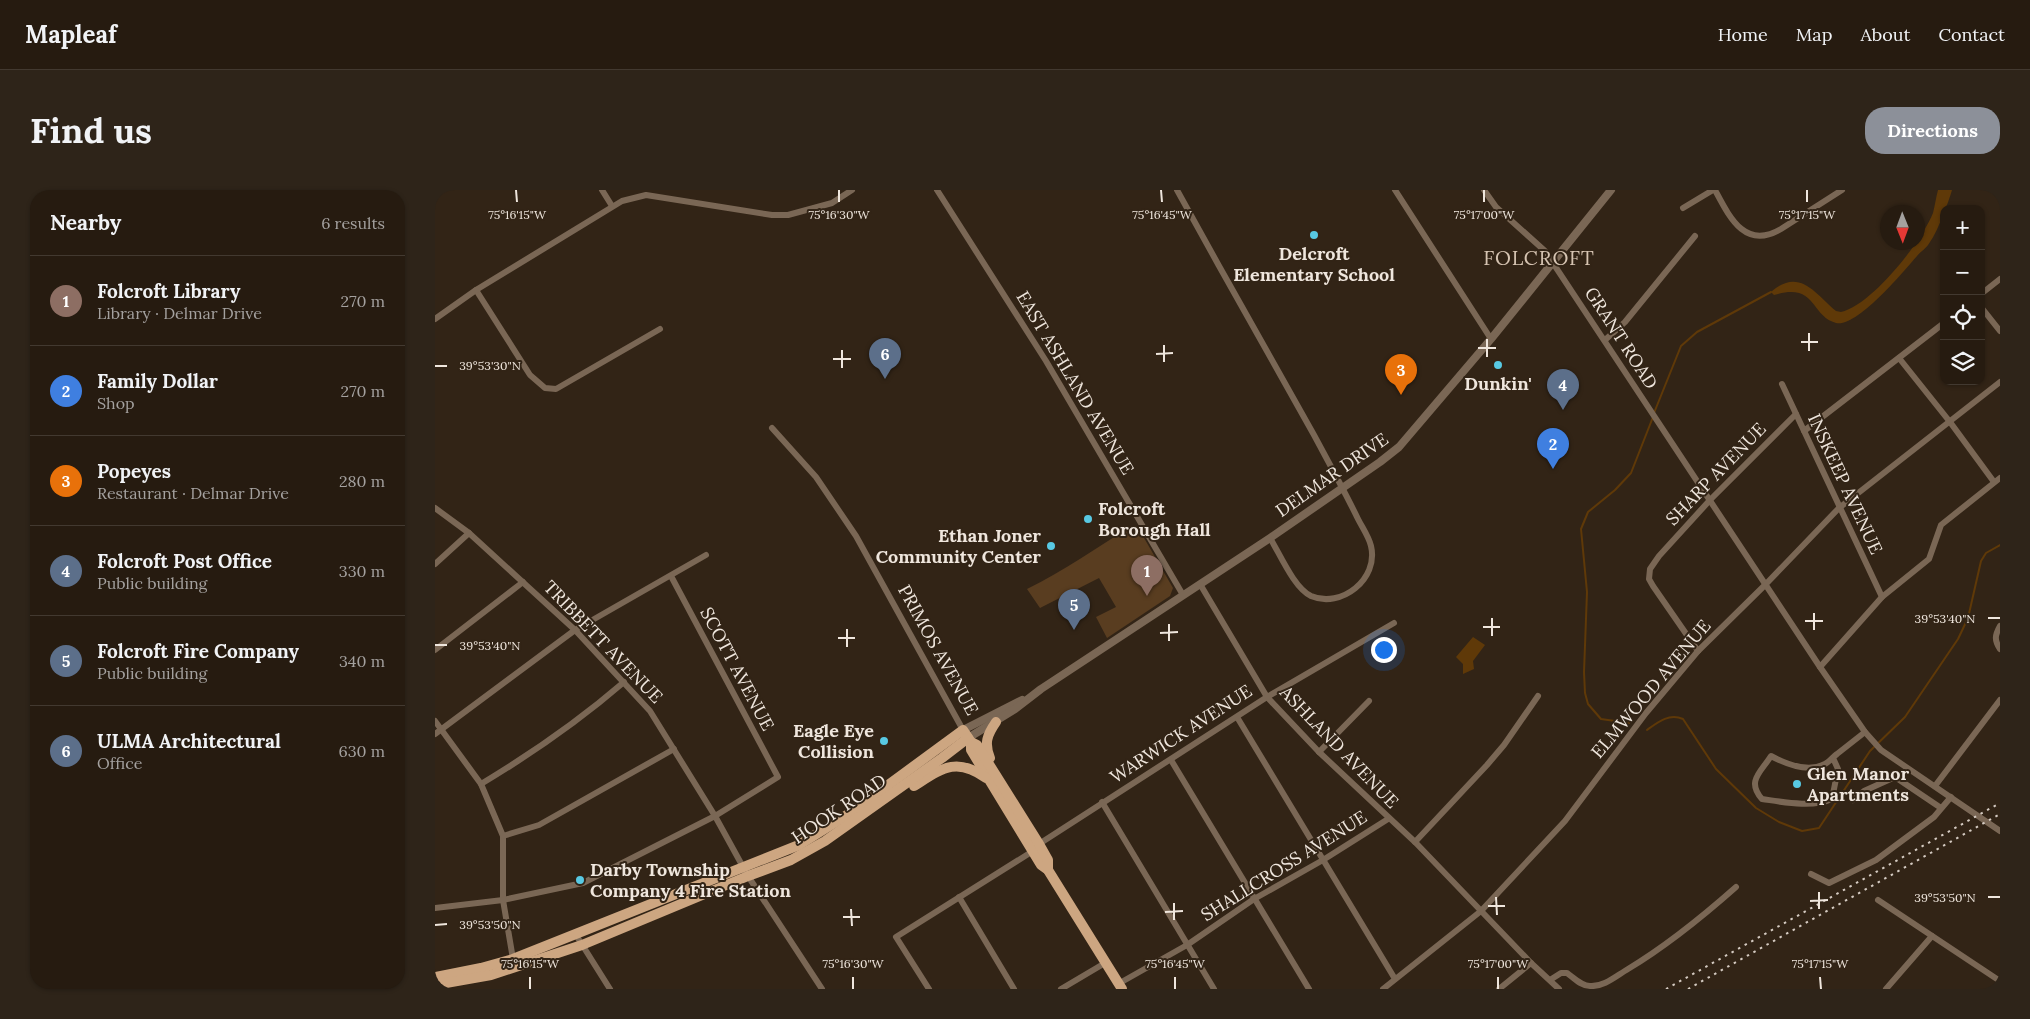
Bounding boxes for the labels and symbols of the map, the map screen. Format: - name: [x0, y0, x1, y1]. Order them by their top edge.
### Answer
- north arrow: [1880, 205, 1925, 250]
- text: 75°16'15"W: [488, 207, 547, 222]
- text: 75°16'30"W: [809, 207, 871, 222]
- text: 75°16'45"W: [1132, 207, 1193, 222]
- text: 75°17'00"W: [1454, 207, 1515, 222]
- text: 75°17'15"W: [1779, 207, 1836, 222]
- marker: Delcroft Elementary School: [1308, 229, 1320, 241]
- place label: Delcroft Elementary School: [1233, 242, 1395, 286]
- district label: FOLCROFT: [1483, 245, 1595, 270]
- street label: GRANT ROAD: [1580, 282, 1663, 393]
- street label: EAST ASHLAND AVENUE: [1011, 287, 1139, 479]
- pin: 6: [869, 338, 901, 379]
- pin: 3: [1385, 354, 1417, 395]
- text: 39°53'30"N: [459, 358, 521, 373]
- marker: Dunkin': [1492, 359, 1504, 371]
- pin: 4: [1547, 369, 1579, 410]
- place label: Dunkin': [1464, 372, 1532, 395]
- street label: INSKEEP AVENUE: [1803, 410, 1888, 558]
- street label: SHARP AVENUE: [1661, 417, 1771, 530]
- street label: DELMAR DRIVE: [1271, 427, 1392, 522]
- pin: 2: [1537, 428, 1569, 469]
- place label: Folcroft Borough Hall: [1098, 497, 1211, 541]
- marker: Folcroft Borough Hall: [1082, 513, 1094, 525]
- place label: Ethan Joner Community Center: [876, 524, 1041, 568]
- marker: Ethan Joner Community Center: [1045, 540, 1057, 552]
- pin: 1: [1131, 555, 1163, 596]
- street label: TRIBBETT AVENUE: [539, 575, 668, 708]
- street label: PRIMOS AVENUE: [893, 580, 984, 719]
- pin: 5: [1058, 589, 1090, 630]
- street label: SCOTT AVENUE: [695, 603, 780, 734]
- text: 39°53'40"N: [1915, 611, 1975, 626]
- street label: ELMWOOD AVENUE: [1586, 615, 1715, 763]
- your location: [1371, 637, 1397, 663]
- text: 39°53'40"N: [460, 638, 520, 653]
- street label: WARWICK AVENUE: [1105, 679, 1256, 788]
- street label: ASHLAND AVENUE: [1274, 680, 1404, 813]
- place label: Eagle Eye Collision: [793, 719, 875, 763]
- marker: Eagle Eye Collision: [878, 735, 890, 747]
- place label: Glen Manor Apartments: [1807, 762, 1909, 806]
- street label: HOOK ROAD: [787, 768, 890, 849]
- marker: Glen Manor Apartments: [1791, 778, 1803, 790]
- street label: SHALLCROSS AVENUE: [1197, 805, 1371, 926]
- place label: Darby Township Company 4 Fire Station: [590, 858, 792, 902]
- marker: Darby Township Company 4 Fire Station: [574, 874, 586, 886]
- text: 39°53'50"N: [1914, 890, 1976, 905]
- text: 39°53'50"N: [459, 917, 521, 932]
- text: 75°16'15"W: [501, 956, 560, 971]
- text: 75°16'30"W: [823, 956, 885, 971]
- text: 75°16'45"W: [1145, 956, 1206, 971]
- text: 75°17'00"W: [1468, 956, 1529, 971]
- text: 75°17'15"W: [1792, 956, 1849, 971]

